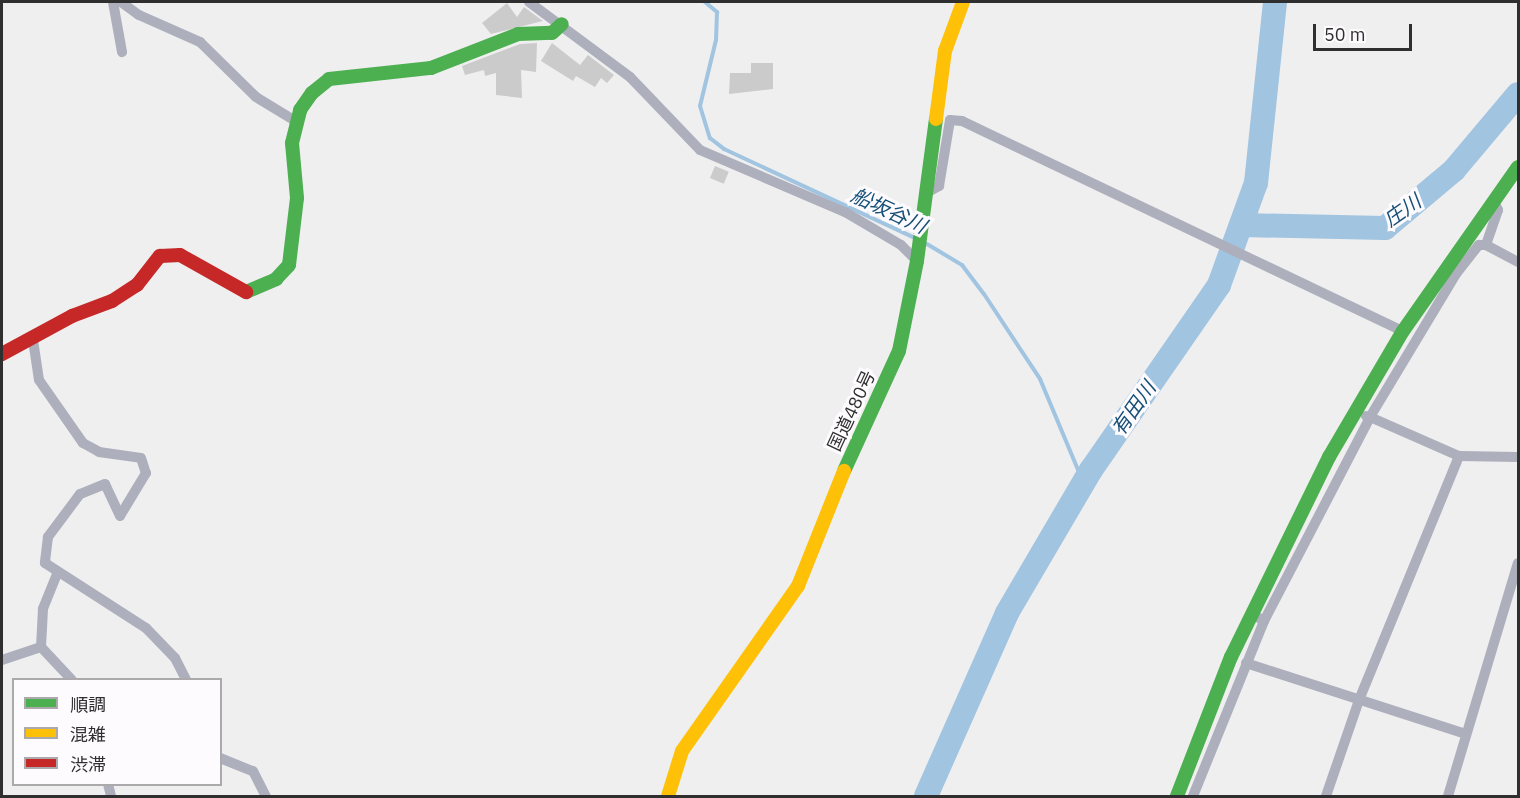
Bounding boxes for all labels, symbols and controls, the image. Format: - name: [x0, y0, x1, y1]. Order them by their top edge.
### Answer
- scale bar: [1316, 12, 1415, 50]
- text: 50 m: [1324, 23, 1366, 46]
- water label: 船坂谷川: [848, 182, 930, 238]
- water label: 庄川: [1379, 189, 1425, 231]
- street label: 国道480号: [824, 367, 880, 455]
- water label: 有田川: [1106, 377, 1160, 439]
- legend: [12, 678, 222, 786]
- text: 順調: [70, 693, 106, 716]
- text: 混雑: [70, 723, 106, 746]
- text: 渋滞: [70, 753, 106, 776]

